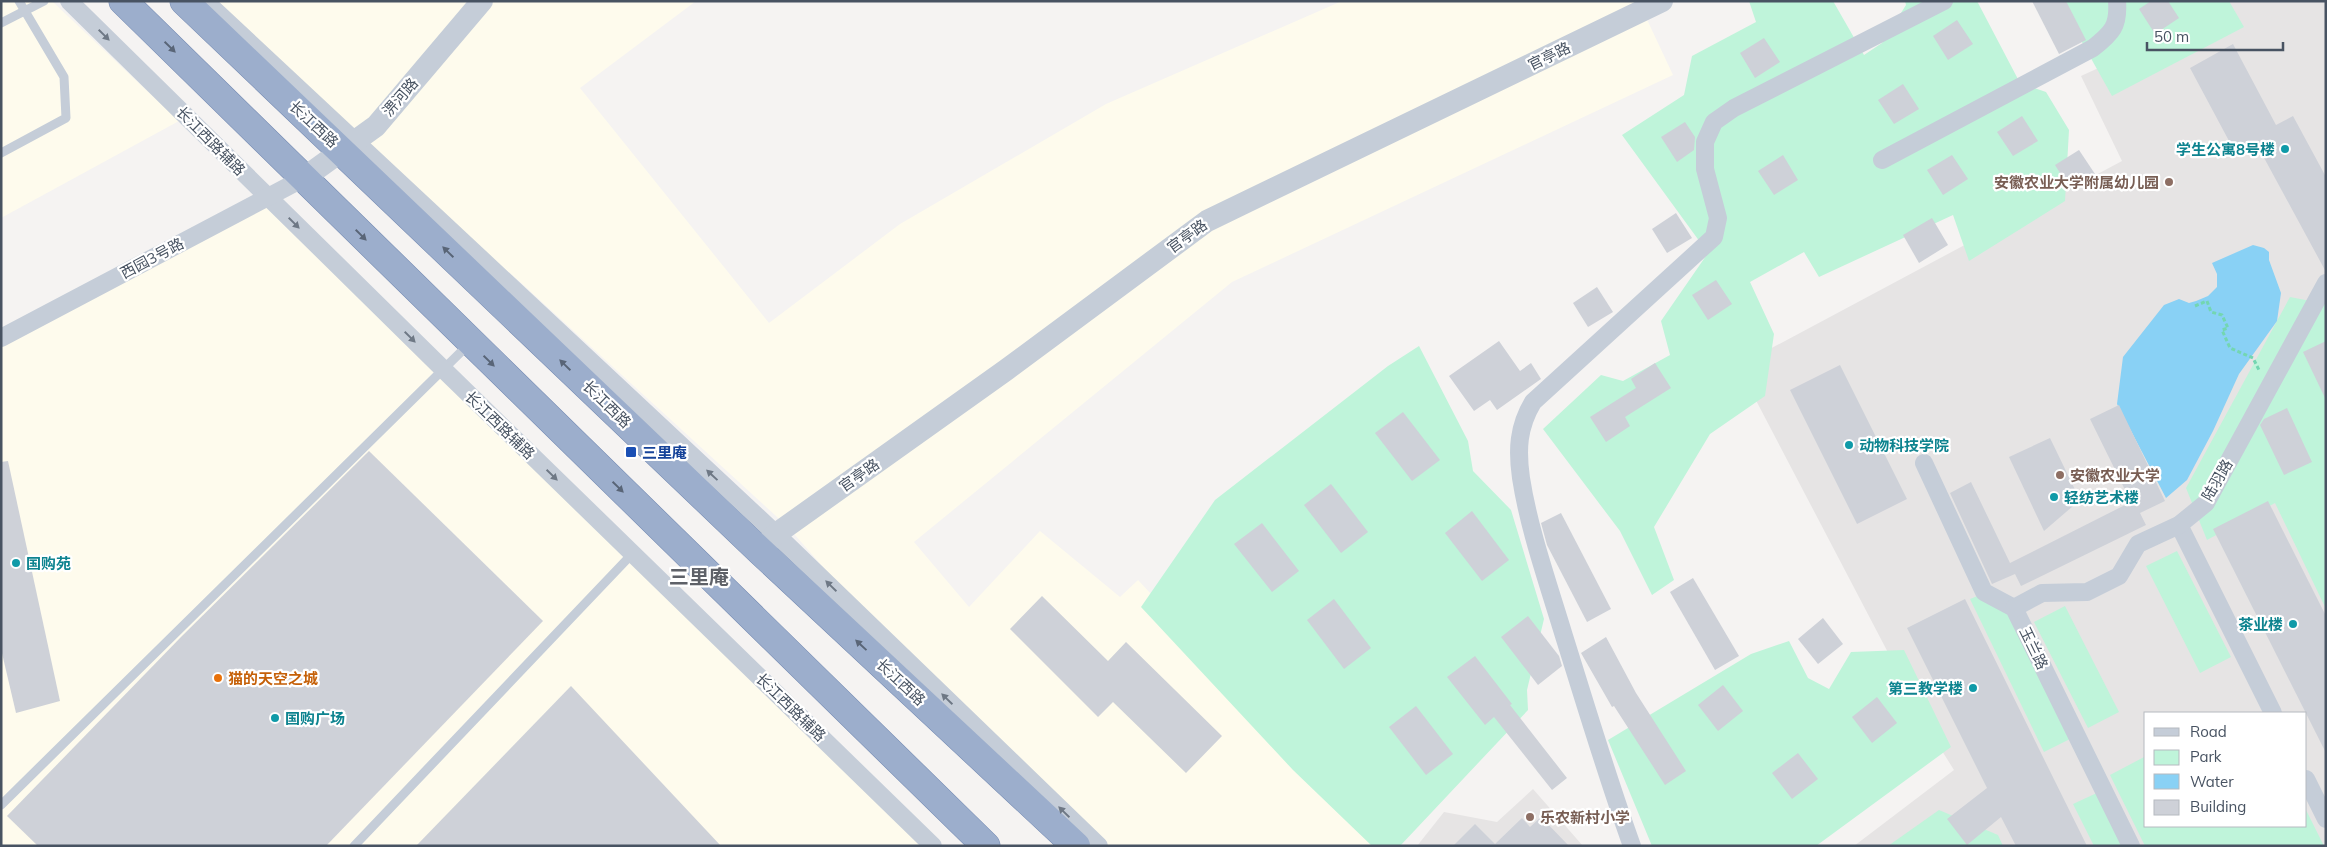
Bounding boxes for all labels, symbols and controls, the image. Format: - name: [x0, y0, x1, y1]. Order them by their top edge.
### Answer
- scale bar: [2147, 20, 2283, 52]
- text: 50 m: [2154, 27, 2189, 46]
- one-way arrow: [97, 29, 109, 41]
- street label: 官亭路: [1525, 38, 1573, 74]
- one-way arrow: [164, 41, 176, 53]
- street label: 淠河路: [378, 74, 422, 120]
- street label: 长江西路: [286, 97, 342, 151]
- street label: 长江西路辅路: [172, 102, 250, 180]
- place label: 学生公寓8号楼: [2176, 140, 2275, 159]
- marker: 学生公寓8号楼: [2279, 143, 2291, 155]
- place label: 安徽农业大学附属幼儿园: [1994, 173, 2159, 192]
- marker: 安徽农业大学附属幼儿园: [2163, 176, 2175, 188]
- street label: 官亭路: [1163, 215, 1211, 257]
- one-way arrow: [288, 217, 300, 229]
- one-way arrow: [355, 229, 367, 241]
- street label: 西园3号路: [117, 233, 187, 283]
- one-way arrow: [442, 246, 454, 258]
- one-way arrow: [404, 331, 416, 343]
- one-way arrow: [483, 355, 495, 367]
- one-way arrow: [560, 359, 572, 371]
- street label: 长江西路: [579, 376, 635, 432]
- street label: 长江西路辅路: [461, 387, 539, 463]
- place label: 动物科技学院: [1859, 436, 1949, 455]
- marker: 动物科技学院: [1843, 439, 1855, 451]
- place label: 三里庵: [642, 443, 687, 462]
- marker: 三里庵: [624, 445, 638, 459]
- street label: 官亭路: [835, 454, 883, 496]
- street label: 陆羽路: [2198, 456, 2236, 504]
- place label: 安徽农业大学: [2070, 466, 2160, 485]
- one-way arrow: [546, 468, 558, 480]
- one-way arrow: [706, 469, 718, 481]
- marker: 安徽农业大学: [2054, 469, 2066, 481]
- one-way arrow: [612, 481, 624, 493]
- place label: 轻纺艺术楼: [2064, 488, 2139, 507]
- marker: 轻纺艺术楼: [2048, 491, 2060, 503]
- place label: 国购苑: [26, 554, 71, 573]
- marker: 国购苑: [10, 557, 22, 569]
- district label: 三里庵: [669, 564, 729, 589]
- one-way arrow: [825, 580, 837, 592]
- place label: 茶业楼: [2238, 615, 2283, 634]
- marker: 茶业楼: [2287, 618, 2299, 630]
- street label: 玉兰路: [2016, 624, 2052, 672]
- one-way arrow: [856, 639, 868, 651]
- street label: 长江西路: [873, 655, 929, 709]
- place label: 猫的天空之城: [228, 669, 318, 688]
- street label: 长江西路辅路: [752, 669, 830, 745]
- marker: 猫的天空之城: [212, 672, 224, 684]
- place label: 第三教学楼: [1888, 679, 1963, 698]
- marker: 第三教学楼: [1967, 682, 1979, 694]
- one-way arrow: [942, 693, 954, 705]
- place label: 国购广场: [285, 709, 345, 728]
- marker: 国购广场: [269, 712, 281, 724]
- legend: [2144, 712, 2307, 827]
- text: Road: [2190, 722, 2227, 741]
- text: Park: [2190, 747, 2222, 766]
- text: Water: [2190, 772, 2234, 791]
- text: Building: [2190, 797, 2246, 816]
- one-way arrow: [1058, 806, 1070, 818]
- place label: 乐农新村小学: [1540, 808, 1630, 827]
- marker: 乐农新村小学: [1524, 811, 1536, 823]

